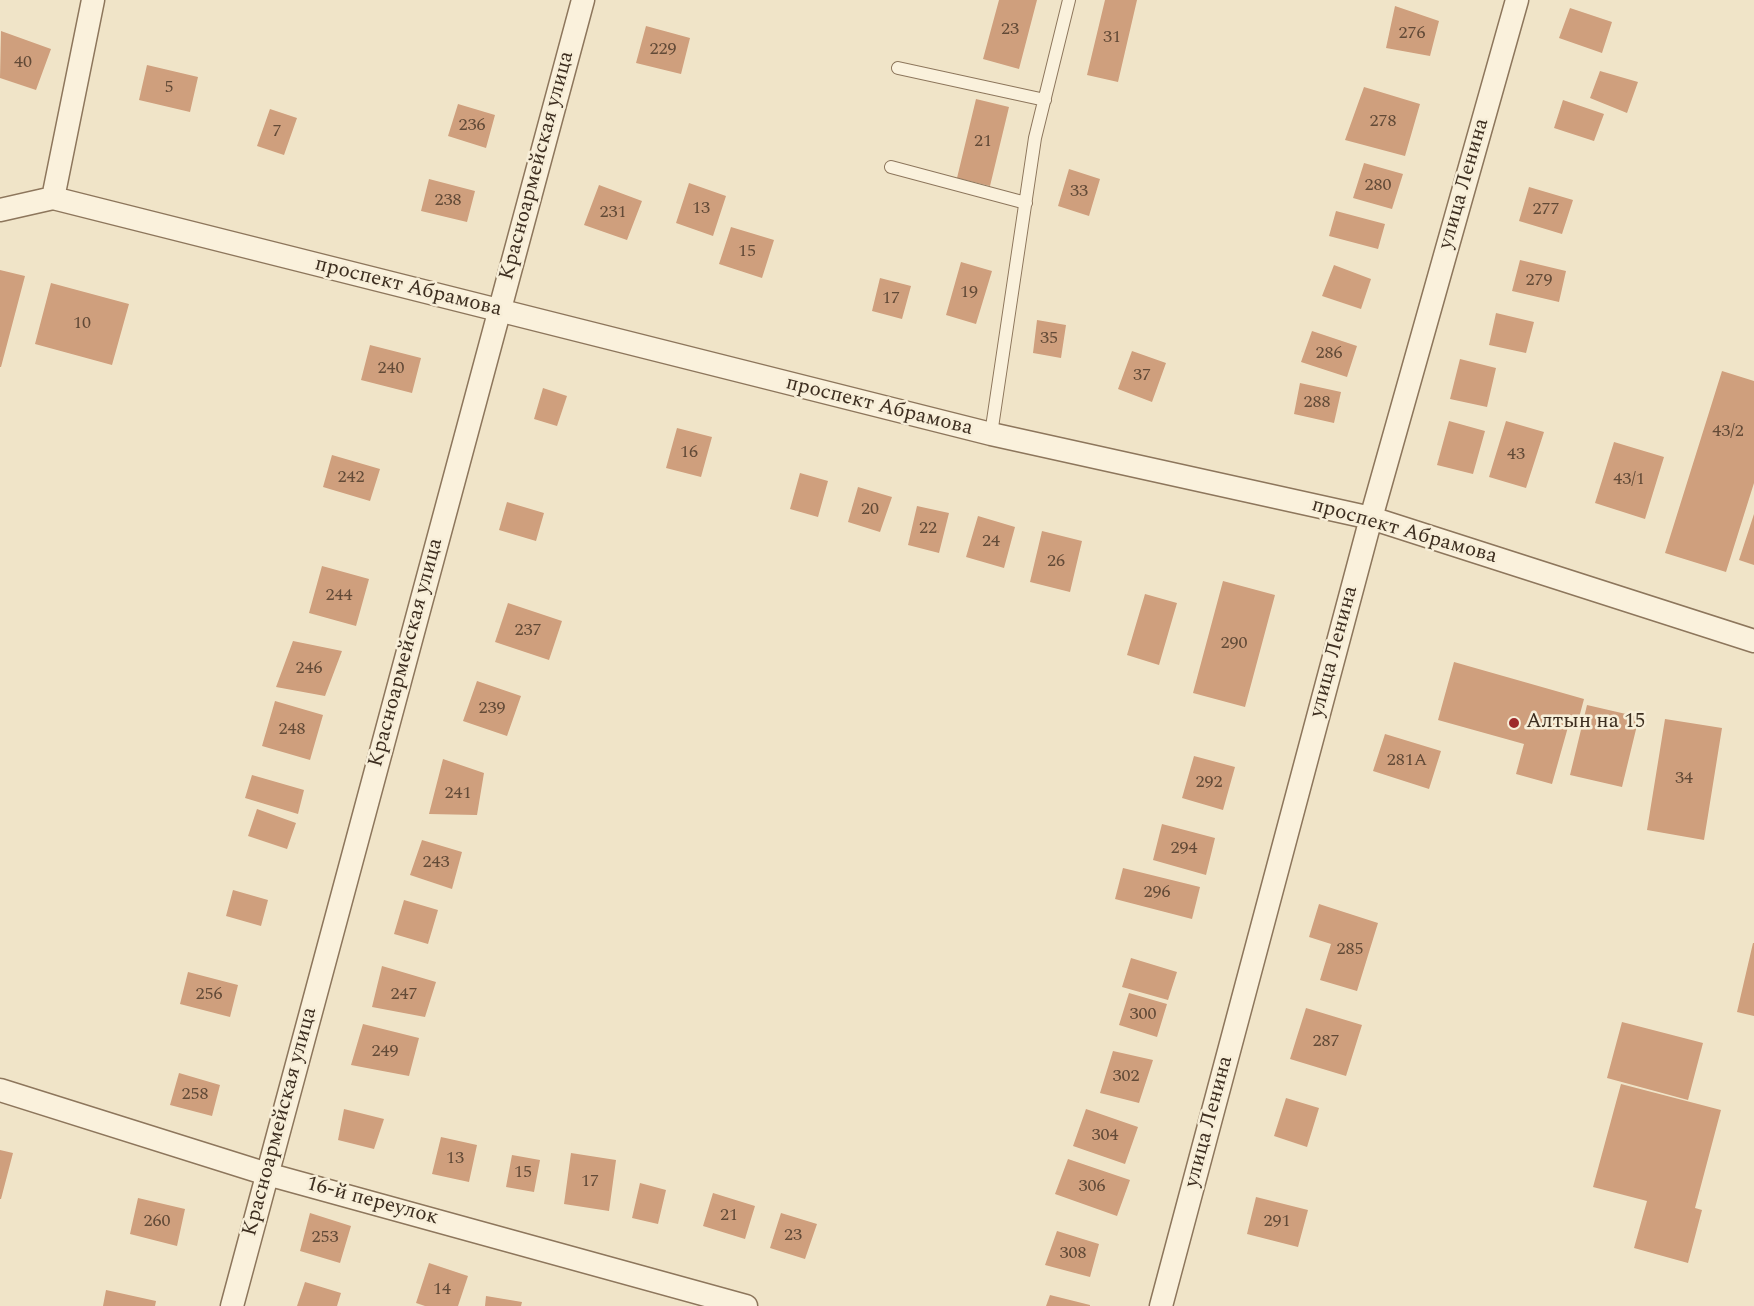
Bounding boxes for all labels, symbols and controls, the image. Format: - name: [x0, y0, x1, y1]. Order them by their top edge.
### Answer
- house number: 23: [1001, 19, 1019, 41]
- house number: 276: [1399, 23, 1425, 45]
- house number: 31: [1103, 27, 1121, 49]
- house number: 229: [650, 39, 676, 61]
- street label: Красноармейская улица: [495, 49, 581, 283]
- house number: 40: [14, 52, 32, 74]
- house number: 5: [165, 77, 173, 99]
- house number: 278: [1370, 111, 1396, 133]
- house number: 236: [459, 115, 485, 137]
- street label: улица Ленина: [1434, 116, 1496, 252]
- house number: 7: [273, 121, 281, 143]
- house number: 21: [974, 131, 992, 153]
- house number: 280: [1365, 175, 1391, 197]
- house number: 33: [1070, 181, 1088, 203]
- house number: 238: [435, 190, 461, 212]
- house number: 13: [692, 198, 710, 220]
- house number: 277: [1533, 199, 1559, 221]
- house number: 231: [600, 202, 626, 224]
- house number: 15: [738, 241, 756, 263]
- street label: проспект Абрамова: [312, 253, 504, 323]
- house number: 279: [1526, 270, 1552, 292]
- house number: 19: [960, 282, 978, 304]
- house number: 17: [882, 288, 900, 310]
- house number: 10: [73, 313, 91, 335]
- house number: 35: [1040, 328, 1058, 350]
- house number: 286: [1316, 343, 1342, 365]
- house number: 240: [378, 358, 404, 380]
- house number: 37: [1133, 365, 1151, 387]
- street label: проспект Абрамова: [783, 372, 975, 442]
- house number: 288: [1304, 392, 1330, 414]
- house number: 43/2: [1712, 421, 1744, 443]
- house number: 16: [680, 442, 698, 464]
- house number: 43: [1507, 444, 1525, 466]
- house number: 242: [338, 467, 364, 489]
- house number: 43/1: [1613, 469, 1645, 491]
- street label: проспект Абрамова: [1308, 493, 1500, 571]
- house number: 20: [861, 499, 879, 521]
- house number: 22: [919, 518, 937, 540]
- house number: 24: [982, 531, 1000, 553]
- street label: Красноармейская улица: [364, 536, 450, 770]
- house number: 26: [1047, 551, 1065, 573]
- street label: улица Ленина: [1305, 584, 1365, 720]
- house number: 244: [326, 585, 352, 607]
- house number: 237: [515, 620, 541, 642]
- house number: 290: [1221, 633, 1247, 655]
- house number: 246: [296, 658, 322, 680]
- house number: 239: [479, 698, 505, 720]
- place label: Алтын на 15: [1526, 710, 1645, 736]
- marker: Алтын на 15: [1507, 716, 1521, 730]
- house number: 248: [279, 719, 305, 741]
- house number: 281А: [1387, 750, 1427, 772]
- house number: 34: [1675, 768, 1693, 790]
- house number: 292: [1196, 772, 1222, 794]
- house number: 241: [445, 783, 471, 805]
- house number: 294: [1171, 838, 1197, 860]
- house number: 243: [423, 852, 449, 874]
- house number: 296: [1144, 882, 1170, 904]
- house number: 285: [1337, 939, 1363, 961]
- house number: 256: [196, 984, 222, 1006]
- house number: 247: [391, 984, 417, 1006]
- house number: 300: [1130, 1004, 1156, 1026]
- street label: Красноармейская улица: [238, 1005, 324, 1239]
- house number: 287: [1313, 1031, 1339, 1053]
- house number: 249: [372, 1041, 398, 1063]
- street label: улица Ленина: [1180, 1054, 1240, 1190]
- house number: 302: [1113, 1066, 1139, 1088]
- house number: 258: [182, 1084, 208, 1106]
- house number: 304: [1092, 1125, 1118, 1147]
- house number: 13: [446, 1148, 464, 1170]
- house number: 15: [514, 1162, 532, 1184]
- house number: 17: [581, 1171, 599, 1193]
- street label: 16-й переулок: [303, 1172, 441, 1232]
- house number: 306: [1079, 1176, 1105, 1198]
- house number: 21: [720, 1205, 738, 1227]
- house number: 260: [144, 1211, 170, 1233]
- house number: 291: [1264, 1211, 1290, 1233]
- house number: 23: [784, 1225, 802, 1247]
- house number: 253: [312, 1227, 338, 1249]
- house number: 308: [1060, 1243, 1086, 1265]
- house number: 14: [433, 1279, 451, 1301]

